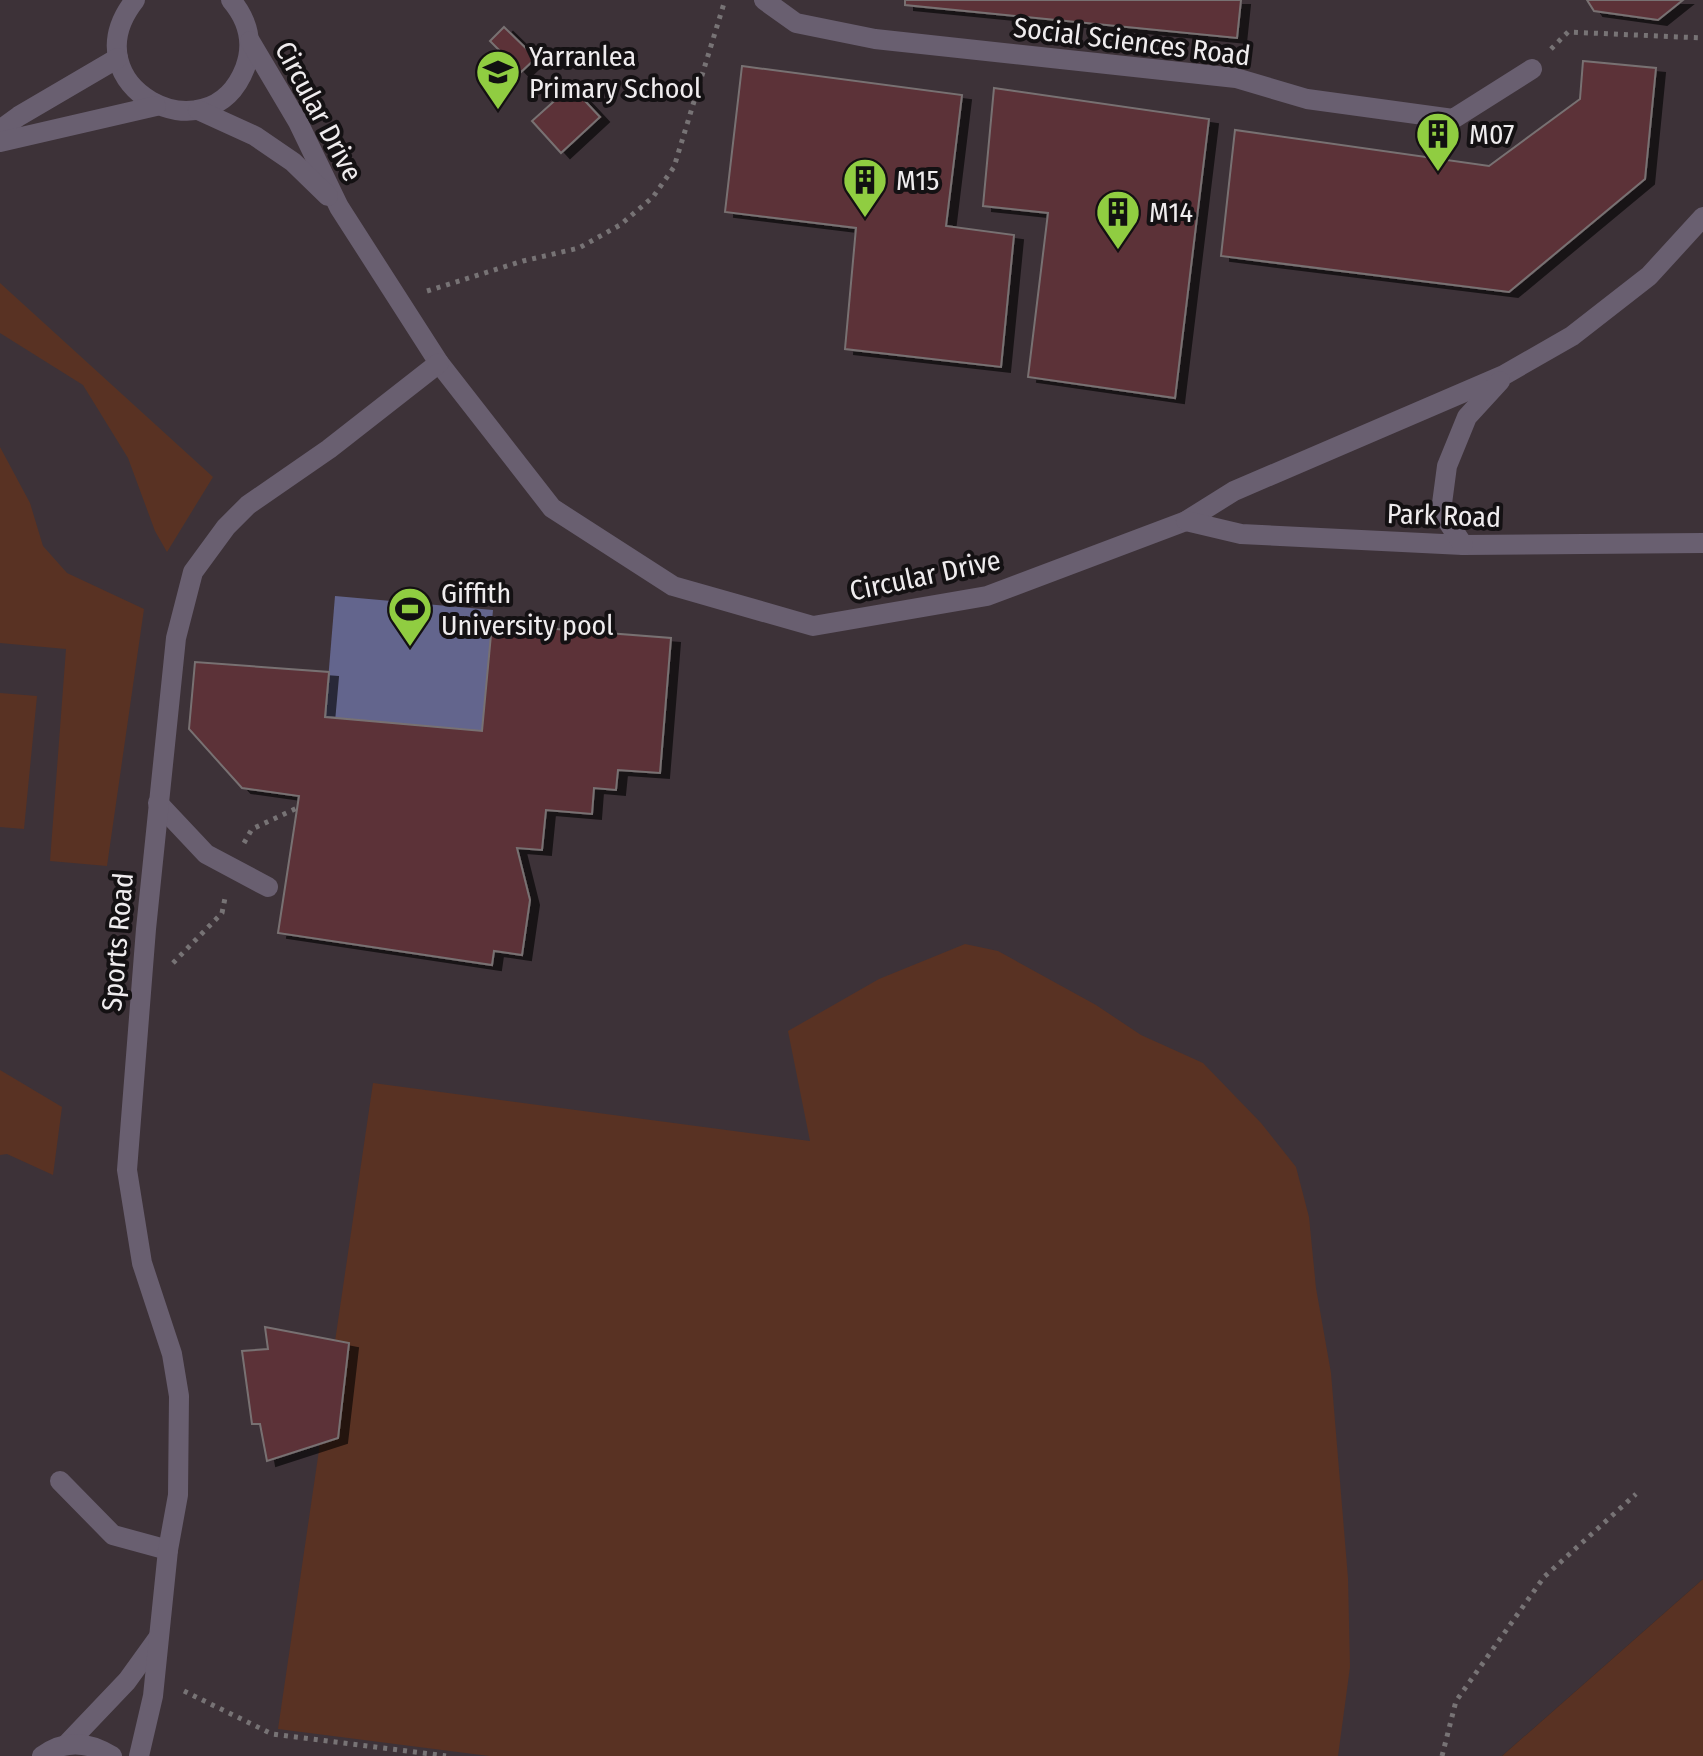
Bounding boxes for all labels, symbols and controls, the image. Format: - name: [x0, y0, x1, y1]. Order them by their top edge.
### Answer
- street label: Social Sciences Road: [1012, 11, 1252, 72]
- street label: Circular Drive: [268, 36, 369, 187]
- place label: Yarranlea Primary School: [529, 40, 701, 105]
- school or university icon: Yarranlea Primary School: [474, 48, 522, 111]
- building icon: M07: [1414, 110, 1462, 173]
- place label: M07: [1469, 118, 1514, 151]
- building icon: M15: [841, 156, 889, 219]
- place label: M15: [896, 164, 939, 197]
- building icon: M14: [1094, 188, 1142, 251]
- place label: M14: [1149, 196, 1193, 229]
- street label: Park Road: [1386, 497, 1502, 534]
- street label: Circular Drive: [847, 543, 1004, 608]
- place label: Giffith University pool: [441, 577, 614, 642]
- sports icon: Giffith University pool: [386, 585, 434, 648]
- street label: Sports Road: [95, 871, 140, 1013]

